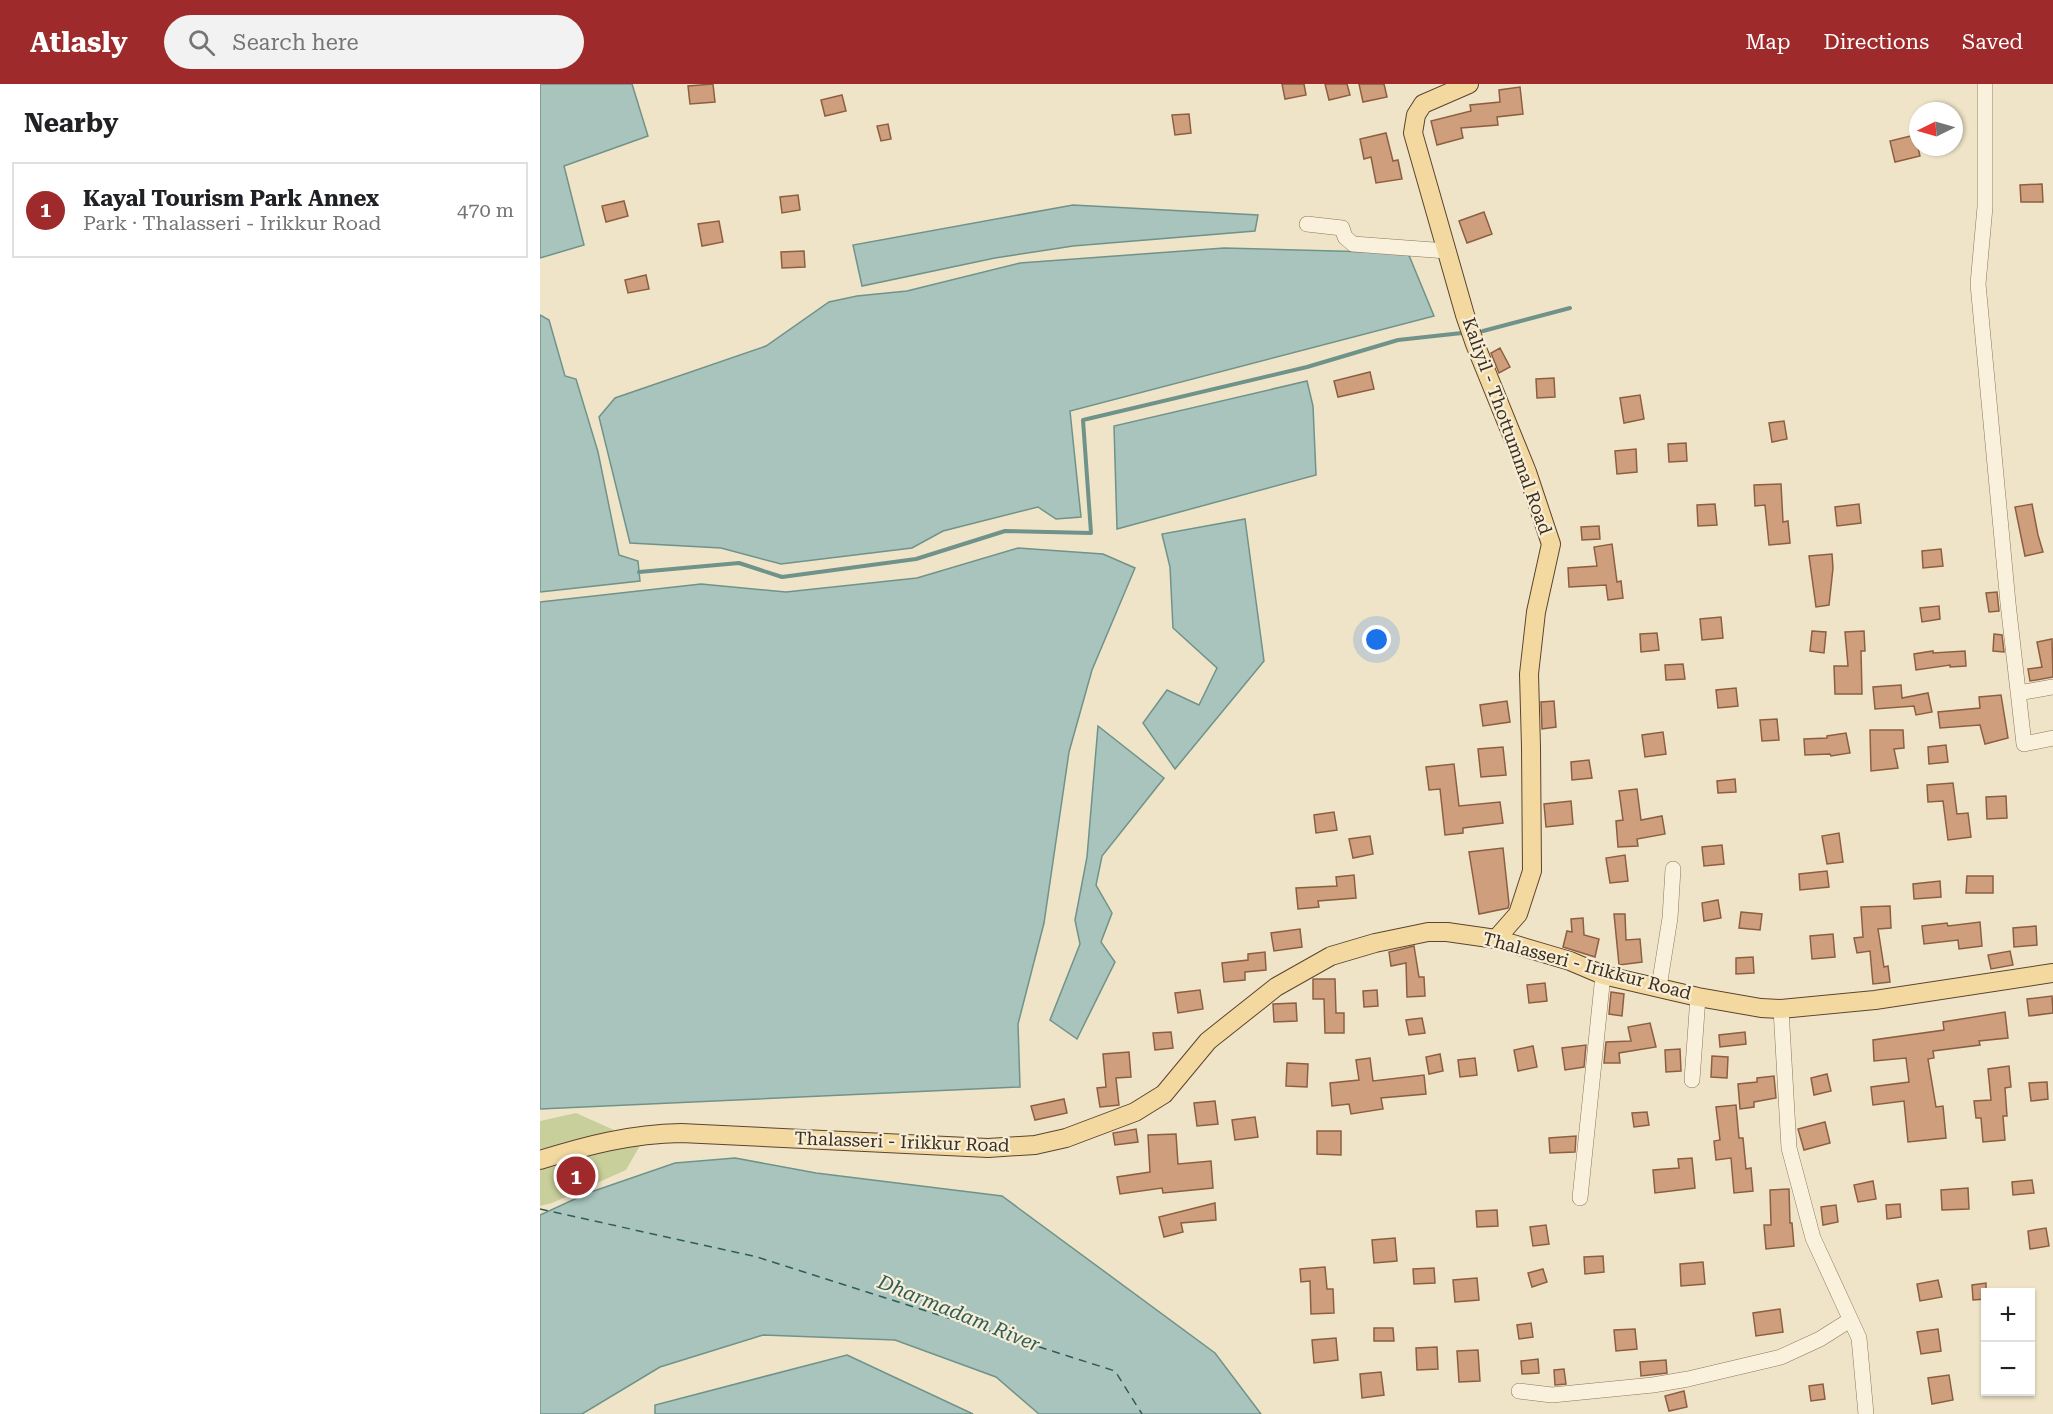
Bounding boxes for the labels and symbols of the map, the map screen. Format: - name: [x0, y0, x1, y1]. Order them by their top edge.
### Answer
- north arrow: [1909, 102, 1963, 156]
- street label: Kaliyil - Thottummal Road: [1458, 314, 1557, 538]
- your location: [1362, 625, 1391, 654]
- street label: Thalasseri - Irikkur Road: [1480, 928, 1694, 1004]
- street label: Thalasseri - Irikkur Road: [794, 1127, 1010, 1156]
- pin: 1: [556, 1154, 596, 1198]
- water label: Dharmadam River: [873, 1269, 1044, 1357]

